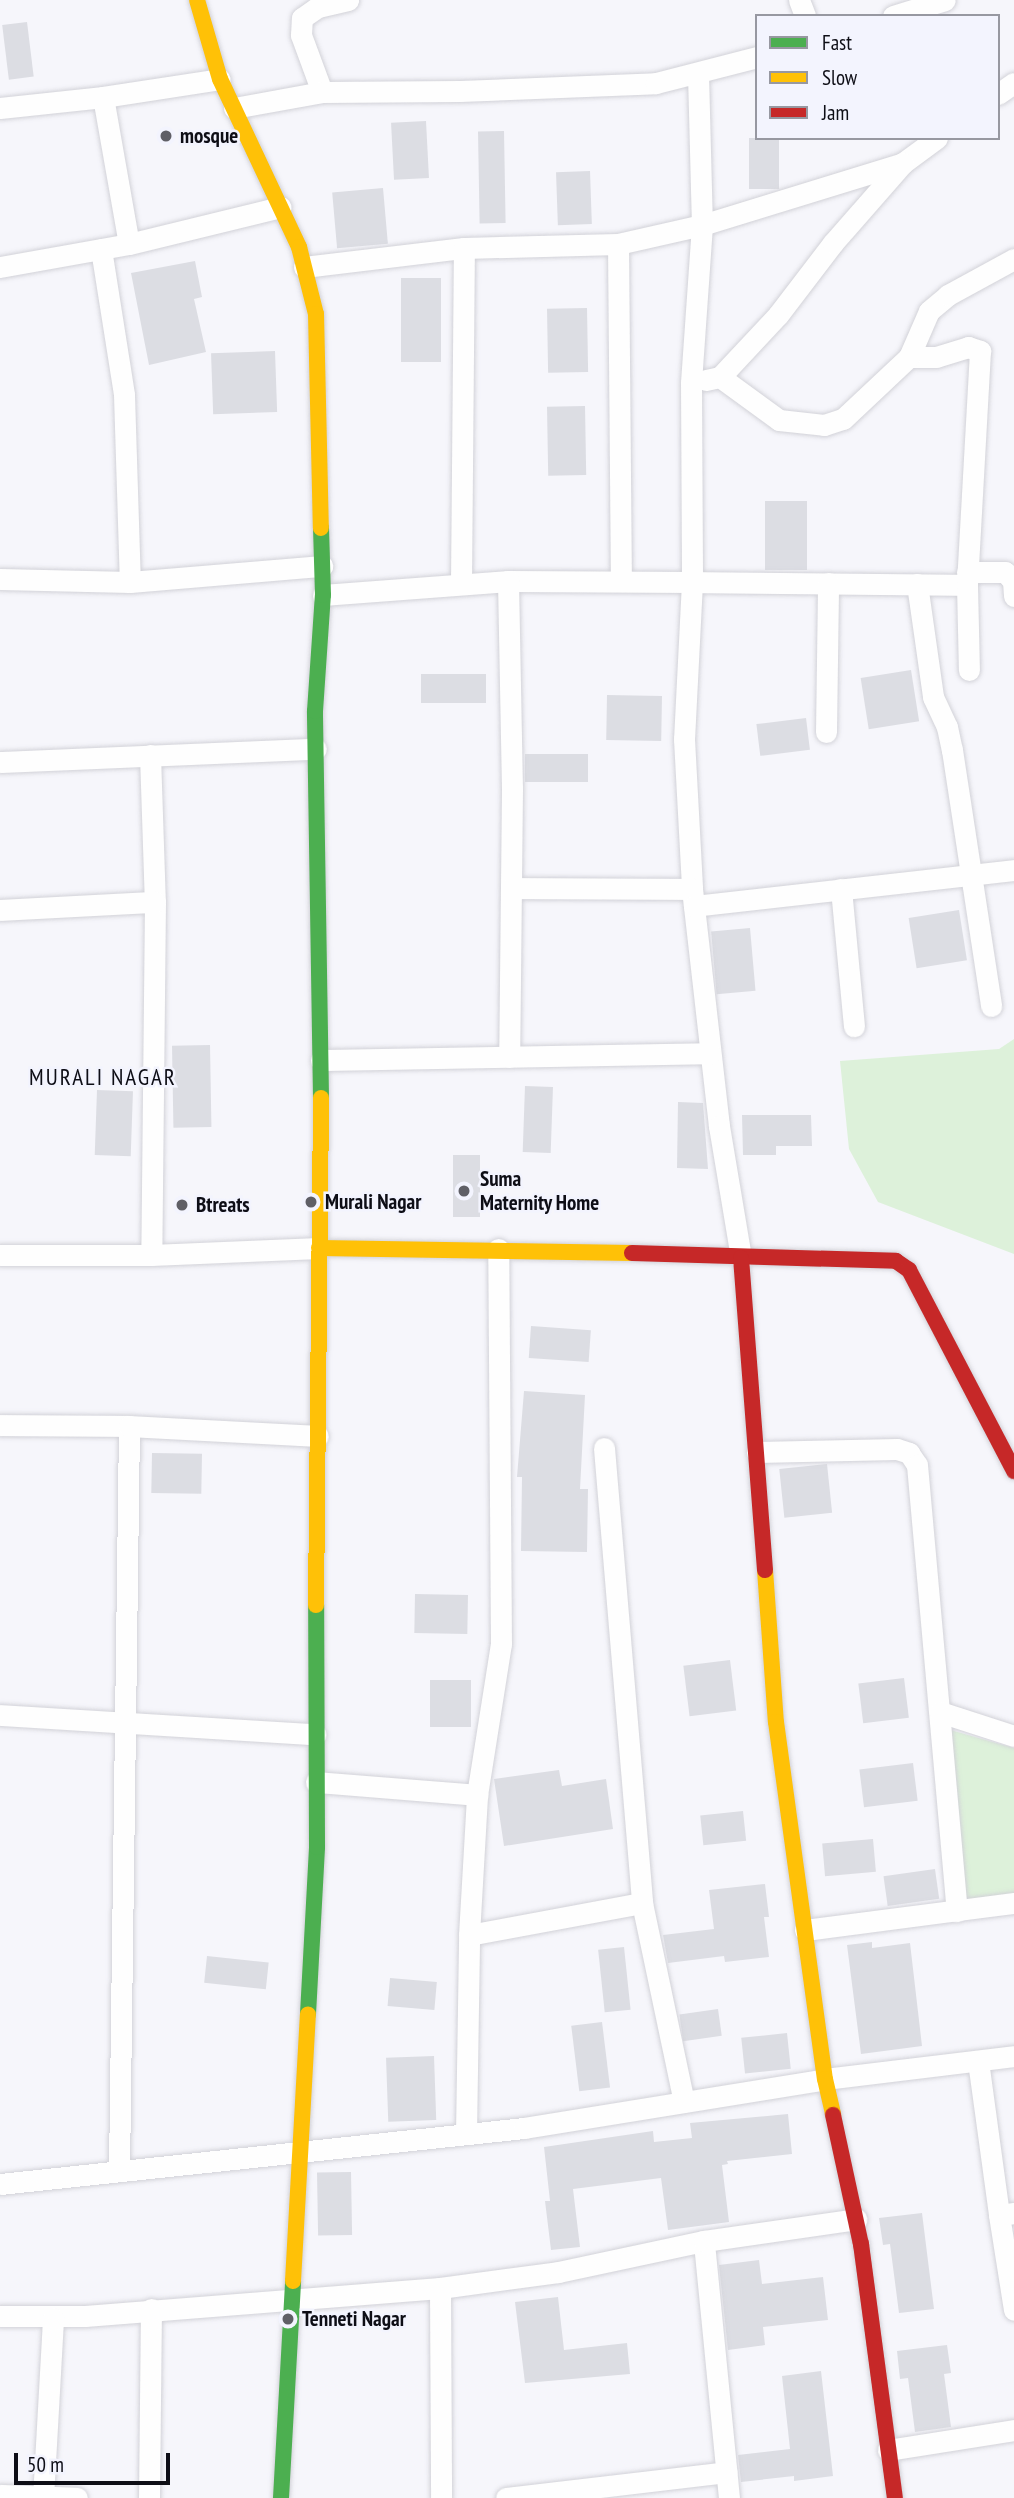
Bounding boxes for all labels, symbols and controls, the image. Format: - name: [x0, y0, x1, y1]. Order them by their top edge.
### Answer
- legend: [755, 14, 1000, 140]
- text: Fast: [822, 29, 852, 56]
- text: Slow: [822, 64, 857, 91]
- text: Jam: [822, 99, 849, 126]
- place label: mosque: [180, 123, 238, 149]
- marker: mosque: [158, 128, 174, 144]
- district label: MURALI NAGAR: [31, 1063, 175, 1091]
- place label: Suma Maternity Home: [480, 1166, 600, 1216]
- marker: Suma Maternity Home: [454, 1181, 474, 1201]
- place label: Murali Nagar: [325, 1189, 421, 1215]
- place label: Btreats: [196, 1192, 250, 1218]
- marker: Murali Nagar: [303, 1194, 319, 1210]
- marker: Btreats: [174, 1197, 190, 1213]
- place label: Tenneti Nagar: [302, 2306, 406, 2332]
- marker: Tenneti Nagar: [280, 2311, 296, 2327]
- scale bar: [18, 2438, 173, 2482]
- text: 50 m: [27, 2451, 64, 2478]

